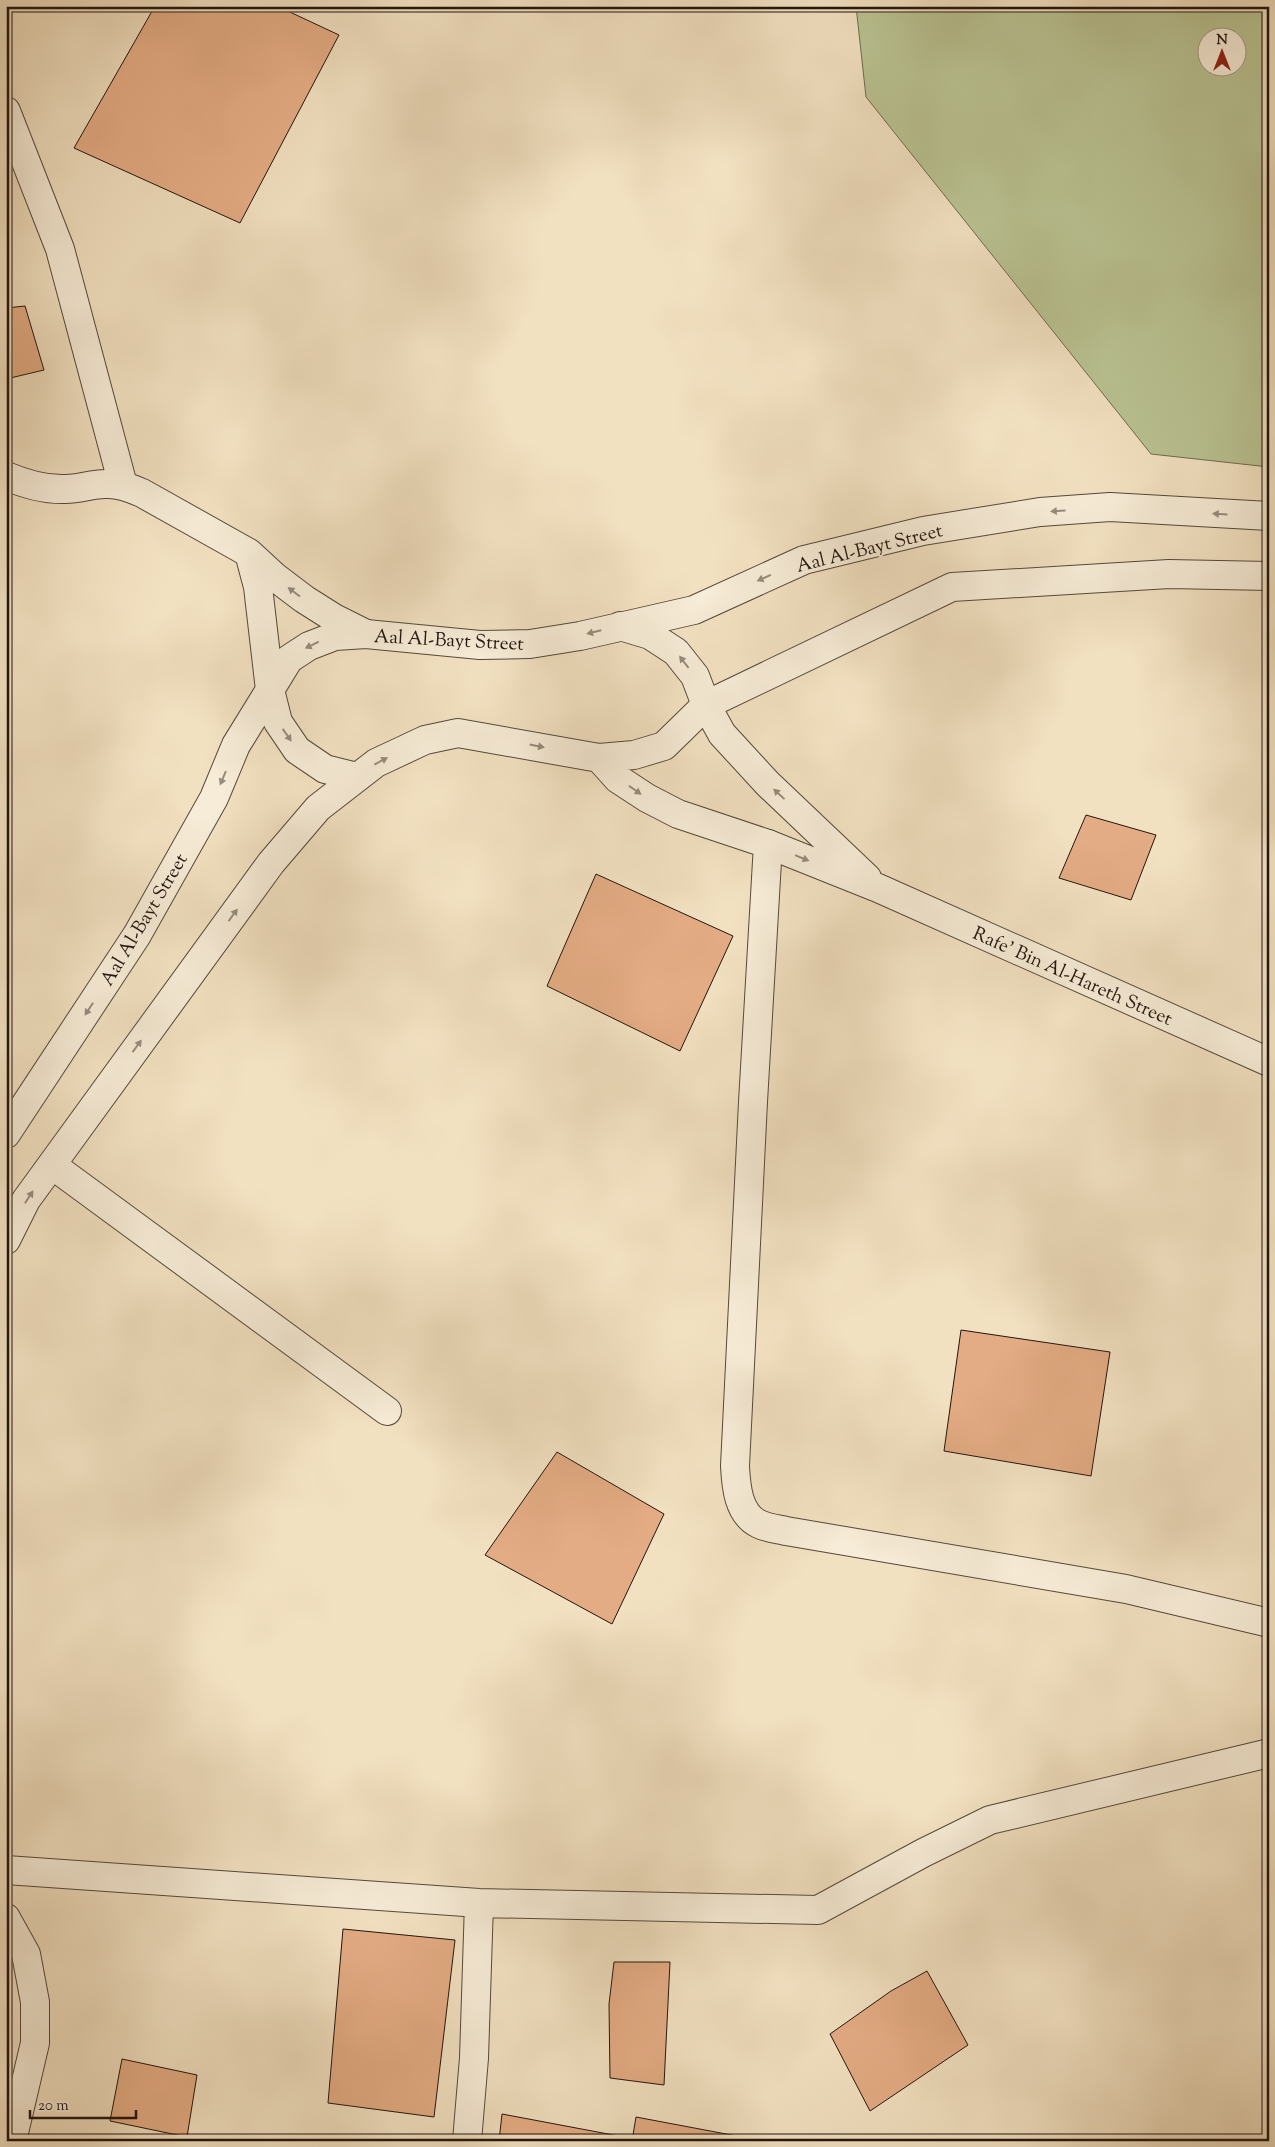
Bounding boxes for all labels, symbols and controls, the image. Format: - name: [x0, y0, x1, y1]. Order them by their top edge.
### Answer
- north arrow: [1198, 28, 1248, 78]
- text: N: [1216, 31, 1228, 51]
- one-way arrow: [1050, 507, 1066, 515]
- one-way arrow: [1212, 509, 1228, 517]
- street label: Aal Al-Bayt Street: [794, 518, 946, 581]
- one-way arrow: [757, 575, 771, 583]
- one-way arrow: [288, 586, 301, 597]
- street label: Aal Al-Bayt Street: [373, 624, 525, 659]
- one-way arrow: [586, 628, 601, 636]
- one-way arrow: [305, 642, 319, 650]
- one-way arrow: [678, 656, 689, 669]
- one-way arrow: [282, 728, 292, 742]
- one-way arrow: [529, 743, 545, 751]
- one-way arrow: [374, 757, 388, 765]
- one-way arrow: [218, 771, 226, 785]
- one-way arrow: [628, 785, 642, 795]
- one-way arrow: [773, 788, 785, 800]
- street label: Aal Al-Bayt Street: [95, 849, 196, 992]
- one-way arrow: [794, 854, 809, 862]
- one-way arrow: [228, 908, 238, 922]
- street label: Rafe' Bin Al-Hareth Street: [968, 921, 1177, 1034]
- one-way arrow: [84, 1002, 94, 1015]
- one-way arrow: [132, 1040, 143, 1053]
- one-way arrow: [24, 1191, 34, 1204]
- scale bar: [30, 2087, 136, 2119]
- text: 20 m: [38, 2096, 69, 2117]

